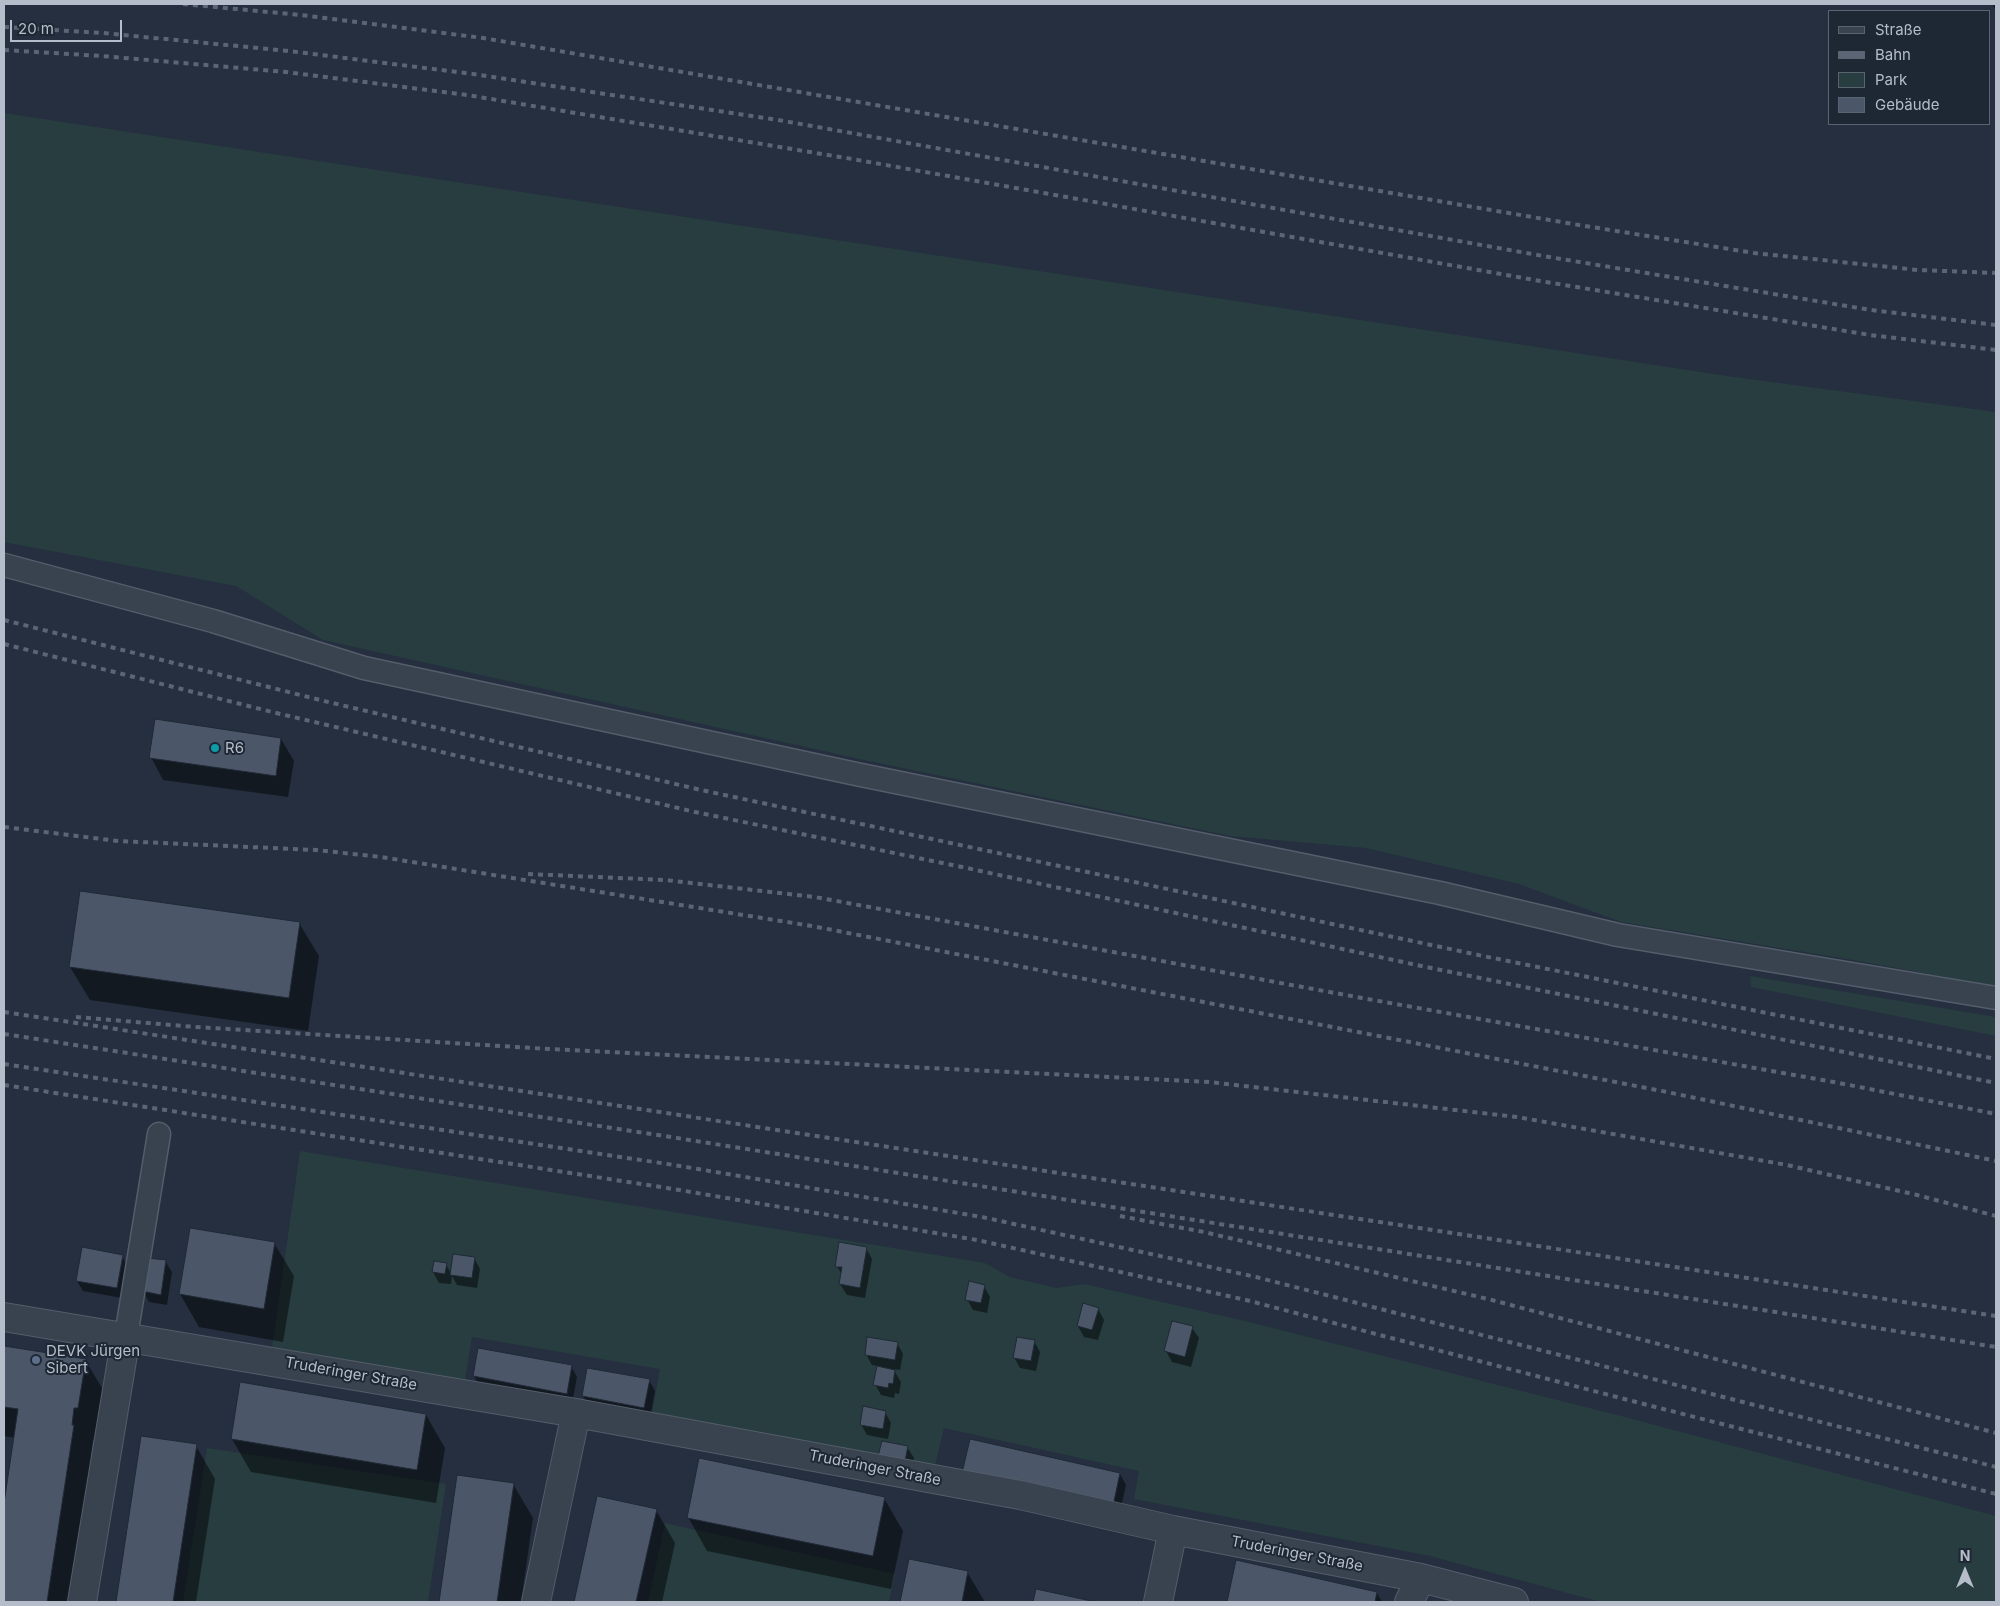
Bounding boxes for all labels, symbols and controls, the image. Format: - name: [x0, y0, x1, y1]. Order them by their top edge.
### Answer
- scale bar: [12, 10, 125, 42]
- legend: [1828, 10, 1990, 125]
- text: 20 m: [18, 19, 54, 38]
- text: Straße: [1875, 20, 1922, 39]
- text: Bahn: [1875, 45, 1911, 64]
- text: Park: [1875, 70, 1907, 89]
- text: Gebäude: [1875, 95, 1940, 114]
- place label: R6: [225, 739, 244, 757]
- marker: R6: [209, 742, 221, 754]
- place label: DEVK Jürgen Sibert: [46, 1342, 140, 1377]
- street label: Truderinger Straße: [283, 1353, 419, 1395]
- marker: DEVK Jürgen Sibert: [30, 1354, 42, 1366]
- street label: Truderinger Straße: [807, 1446, 943, 1490]
- street label: Truderinger Straße: [1229, 1532, 1365, 1576]
- north arrow: [1940, 1546, 1990, 1596]
- text: N: [1960, 1547, 1970, 1564]

